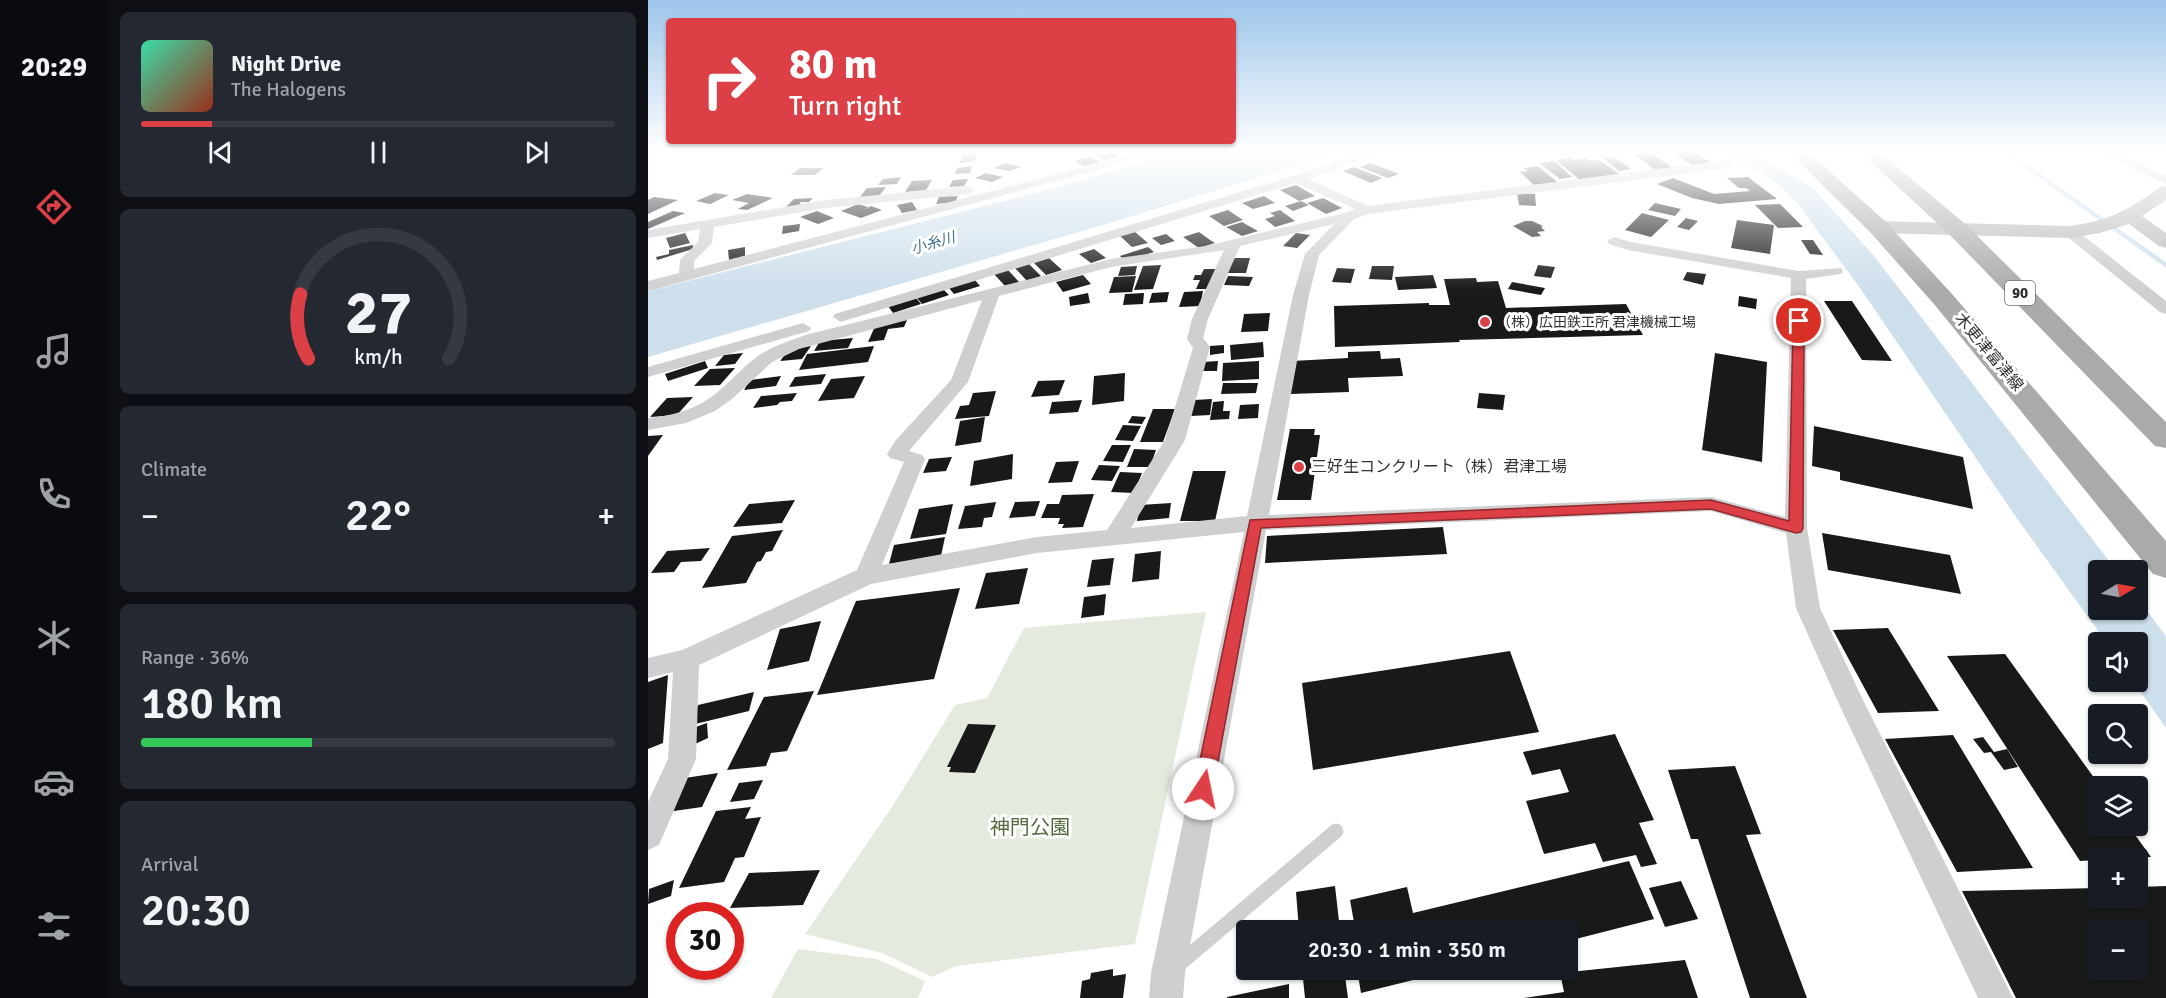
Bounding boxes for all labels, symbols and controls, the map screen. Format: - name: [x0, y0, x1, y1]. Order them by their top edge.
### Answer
- text: 80 m: [789, 39, 878, 90]
- icon: right: [690, 42, 768, 120]
- text: Night Drive: [231, 50, 341, 77]
- text: 20:29: [21, 51, 87, 84]
- text: The Halogens: [231, 77, 346, 102]
- text: Turn right: [789, 90, 902, 123]
- icon: previous: [204, 136, 237, 169]
- icon: pause: [362, 136, 395, 169]
- icon: next: [520, 136, 553, 169]
- icon: directions: [33, 186, 75, 228]
- water label: 小糸川: [909, 228, 959, 258]
- text: 27: [344, 274, 412, 351]
- road number: 90: [2005, 281, 2035, 305]
- pin: [1773, 295, 1824, 346]
- icon: arrive: [1782, 304, 1815, 337]
- street label: 木更津富津線: [1950, 309, 2028, 395]
- place label: （株）広田鉄工所 君津機械工場: [1497, 314, 1696, 331]
- marker: （株）広田鉄工所 君津機械工場: [1478, 315, 1492, 329]
- icon: music: [33, 330, 75, 372]
- text: km/h: [354, 344, 402, 370]
- text: Climate: [141, 457, 207, 482]
- place label: 三好生コンクリート（株）君津工場: [1311, 457, 1567, 477]
- marker: 三好生コンクリート（株）君津工場: [1292, 460, 1306, 474]
- icon: phone: [33, 473, 75, 515]
- text: 22°: [345, 488, 411, 543]
- text: −: [141, 496, 159, 537]
- text: +: [597, 496, 615, 537]
- north arrow: [2088, 560, 2148, 620]
- map controls: [2088, 560, 2148, 980]
- icon: climate: [33, 617, 75, 659]
- button: sound: [2088, 632, 2148, 692]
- text: Range · 36%: [141, 645, 249, 670]
- text: 180 km: [141, 676, 283, 731]
- button: search: [2088, 704, 2148, 764]
- position arrow: [1171, 757, 1235, 821]
- icon: car: [33, 761, 75, 803]
- button: layers: [2088, 776, 2148, 836]
- park label: 神門公園: [990, 815, 1070, 840]
- button: +: [2088, 848, 2148, 908]
- text: Arrival: [141, 852, 199, 877]
- text: 20:30: [141, 883, 251, 938]
- speed limit sign: 30: [666, 902, 744, 980]
- icon: filters: [33, 905, 75, 947]
- button: −: [2088, 920, 2148, 980]
- text: 20:30 · 1 min · 350 m: [1308, 936, 1506, 963]

